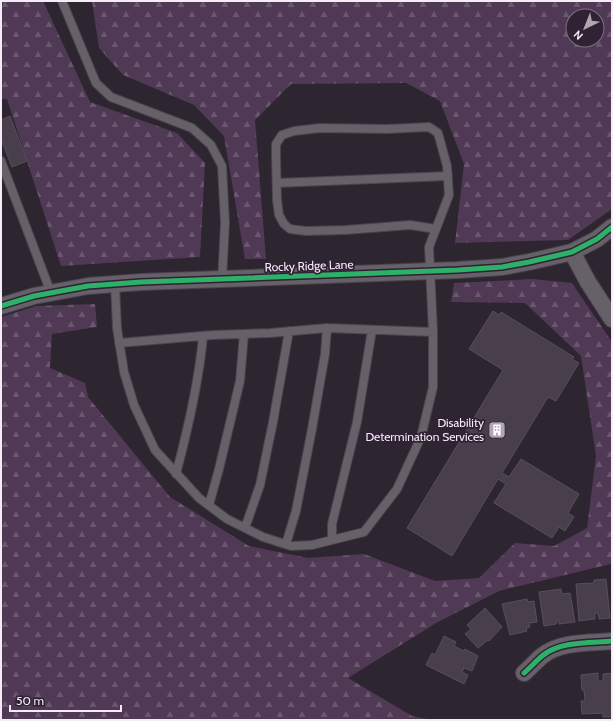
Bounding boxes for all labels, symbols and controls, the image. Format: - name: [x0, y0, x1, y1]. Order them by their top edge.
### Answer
- north arrow: [565, 8, 605, 48]
- text: N: [571, 28, 586, 43]
- street label: Rocky Ridge Lane: [264, 256, 354, 275]
- place label: Disability Determination Services: [365, 415, 484, 444]
- building icon: Disability Determination Services: [487, 420, 507, 440]
- scale bar: [10, 687, 121, 713]
- text: 50 m: [16, 693, 44, 708]

